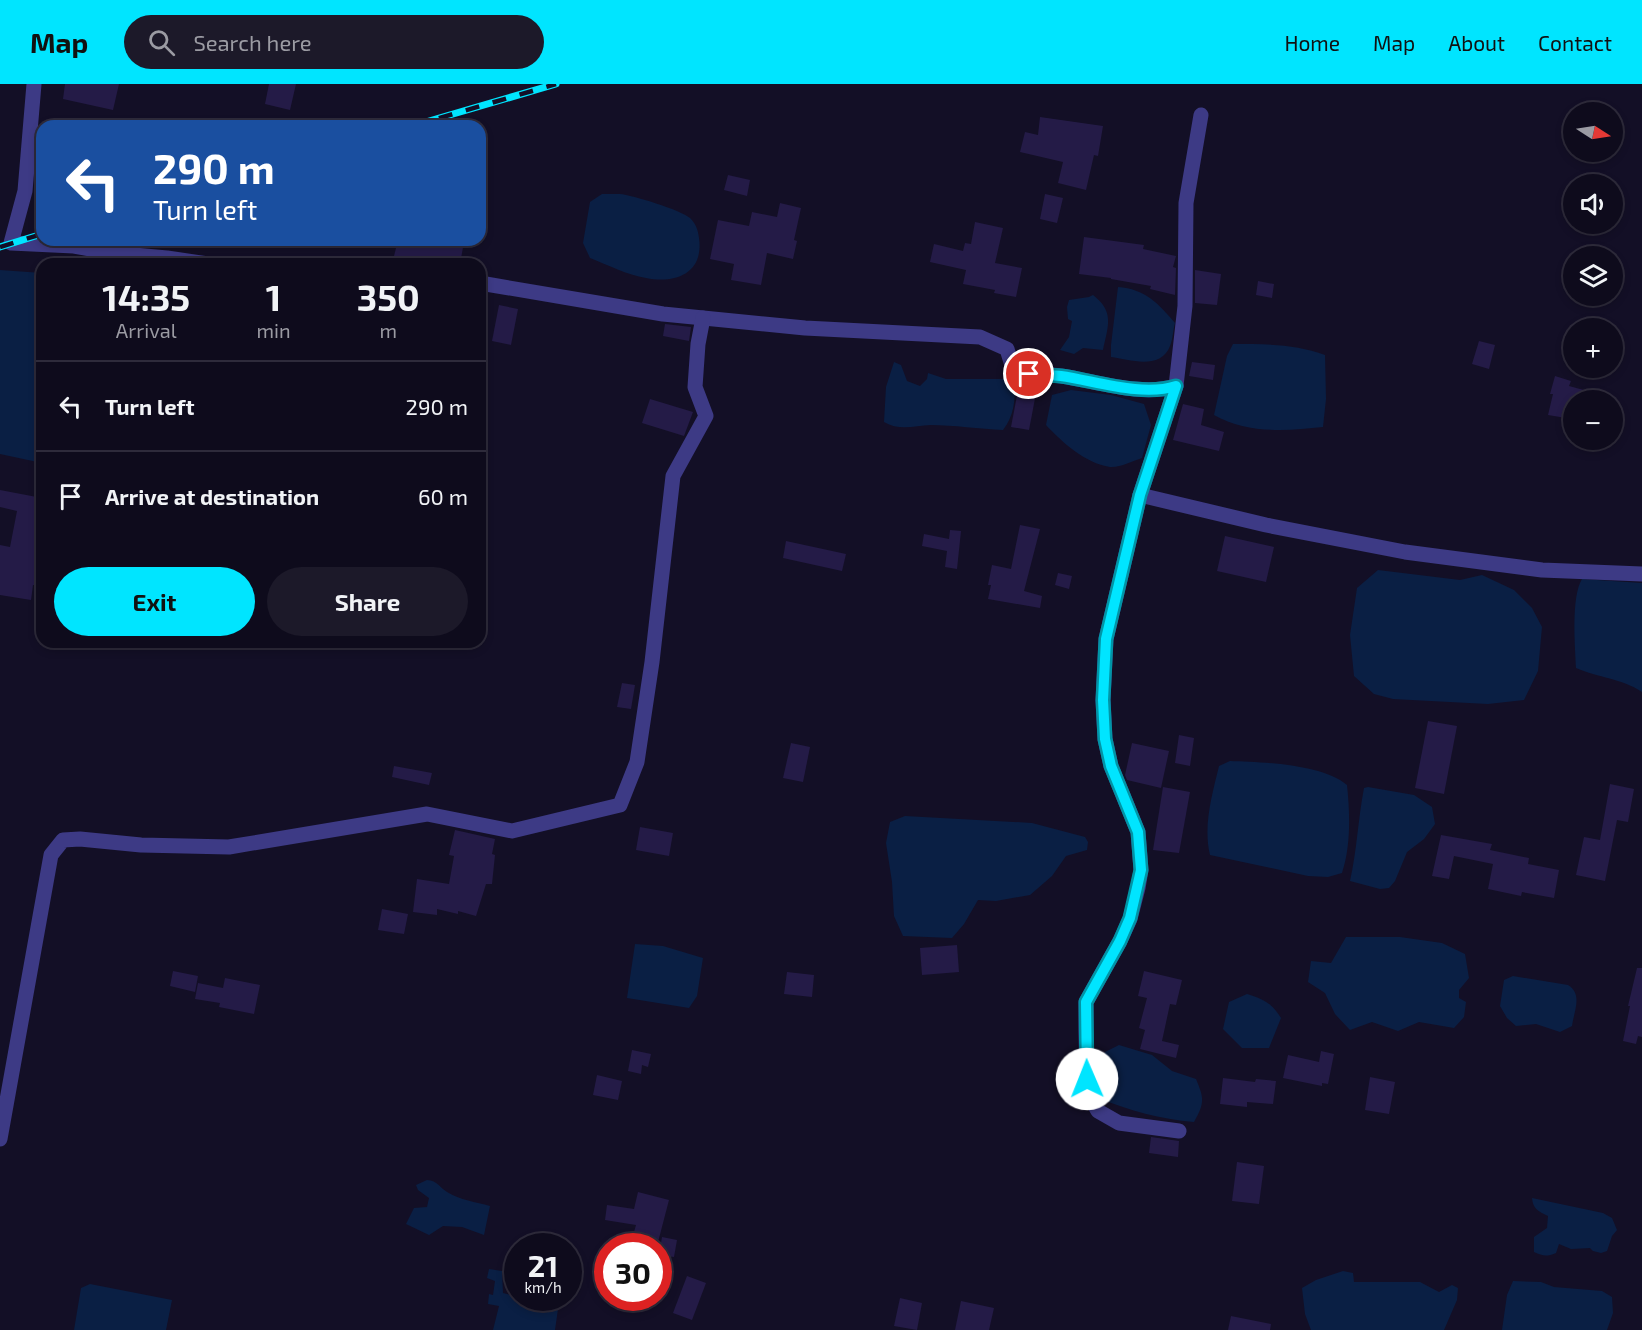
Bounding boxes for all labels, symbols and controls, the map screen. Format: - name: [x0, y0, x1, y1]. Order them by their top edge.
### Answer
- search box: [124, 15, 544, 69]
- text: Map: [30, 25, 88, 59]
- icon: search: [145, 26, 178, 59]
- text: Search here: [193, 29, 312, 55]
- text: Home: [1284, 30, 1340, 55]
- text: Map: [1373, 30, 1415, 55]
- text: About: [1448, 30, 1505, 55]
- text: Contact: [1538, 30, 1612, 55]
- north arrow: [1563, 102, 1623, 162]
- map controls: [1563, 102, 1623, 450]
- text: 290 m: [153, 142, 275, 192]
- icon: left: [54, 144, 132, 222]
- button: sound: [1563, 174, 1623, 234]
- text: Turn left: [153, 193, 257, 225]
- button: layers: [1563, 246, 1623, 306]
- text: 14:35: [102, 275, 190, 318]
- text: 1: [266, 275, 281, 318]
- text: 350: [357, 275, 420, 318]
- text: Arrival: [116, 318, 177, 342]
- text: min: [256, 318, 291, 342]
- text: m: [379, 318, 397, 342]
- button: +: [1563, 318, 1623, 378]
- pin: [1003, 348, 1054, 399]
- icon: arrive: [1012, 357, 1045, 390]
- icon: left: [54, 390, 87, 423]
- button: −: [1563, 390, 1623, 450]
- text: Turn left: [105, 393, 194, 419]
- text: 290 m: [406, 393, 468, 419]
- icon: arrive: [54, 480, 87, 513]
- text: Arrive at destination: [105, 483, 319, 509]
- text: 60 m: [418, 483, 468, 509]
- button: Exit: [54, 567, 255, 636]
- button: Share: [267, 567, 468, 636]
- position arrow: [1055, 1047, 1119, 1111]
- speed limit sign: 30: [594, 1233, 672, 1311]
- text: 21: [528, 1247, 558, 1283]
- text: km/h: [524, 1278, 562, 1296]

